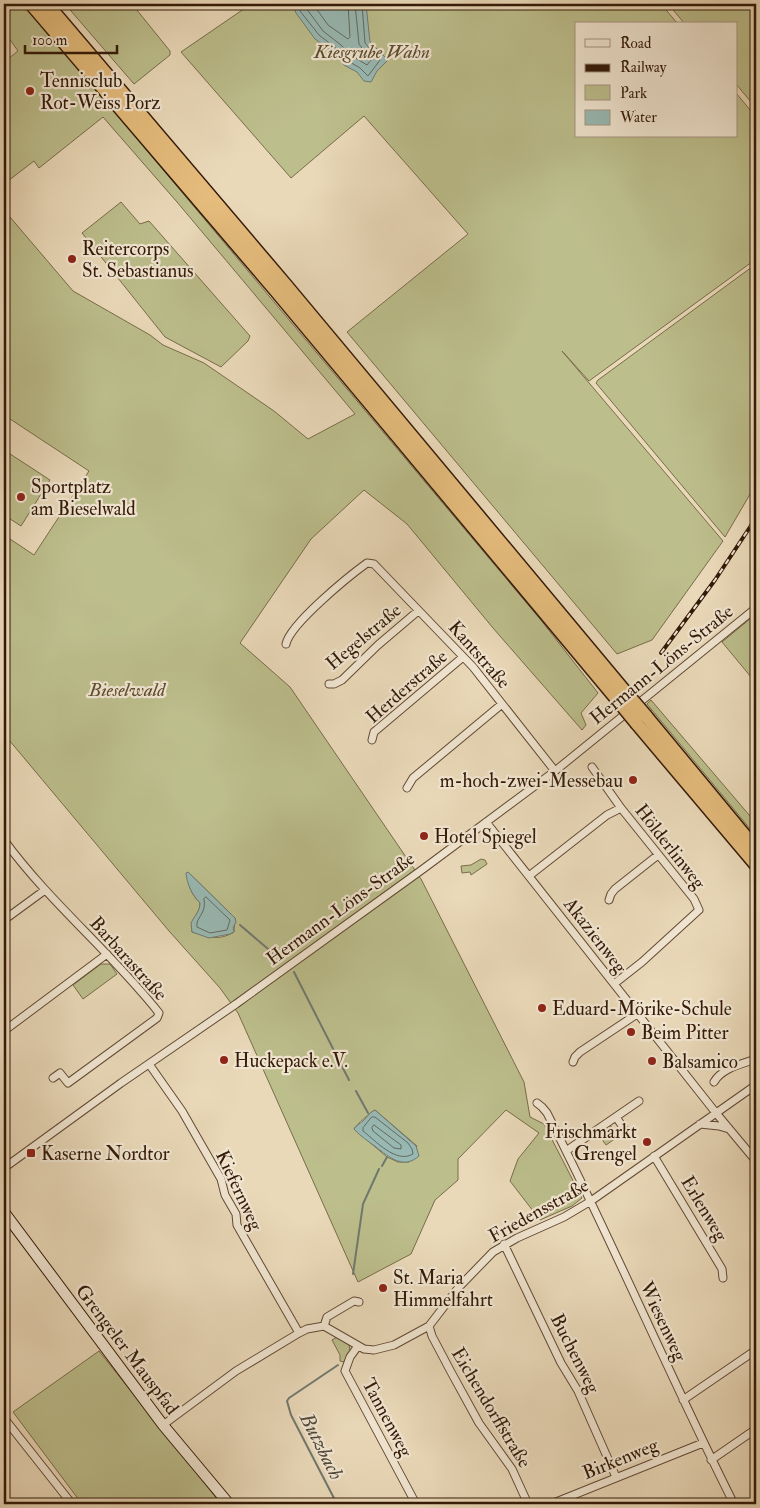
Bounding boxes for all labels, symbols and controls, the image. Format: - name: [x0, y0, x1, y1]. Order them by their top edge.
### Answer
- scale bar: [25, 22, 118, 54]
- legend: [575, 22, 738, 138]
- text: 100 m: [32, 31, 68, 50]
- text: Road: [620, 34, 652, 53]
- park label: Kiesgrube Wahn: [313, 40, 430, 64]
- text: Railway: [620, 58, 667, 77]
- place label: Tennisclub Rot-Weiss Porz: [40, 69, 160, 115]
- text: Park: [620, 84, 647, 103]
- marker: Tennisclub Rot-Weiss Porz: [24, 85, 36, 97]
- text: Water: [619, 108, 657, 127]
- place label: Reitercorps St. Sebastianus: [82, 237, 194, 283]
- marker: Reitercorps St. Sebastianus: [66, 253, 78, 265]
- place label: Sportplatz am Bieselwald: [31, 475, 136, 521]
- marker: Sportplatz am Bieselwald: [15, 491, 27, 503]
- street label: Hegelstraße: [321, 598, 406, 675]
- street label: Hermann-Löns-Straße: [585, 599, 738, 730]
- street label: Kantstraße: [443, 616, 515, 694]
- street label: Herderstraße: [361, 645, 452, 729]
- park label: Bieselwald: [88, 678, 166, 702]
- place label: m-hoch-zwei-Messebau: [440, 769, 623, 793]
- marker: m-hoch-zwei-Messebau: [627, 774, 639, 786]
- street label: Hölderlinweg: [629, 799, 711, 895]
- place label: Hotel Spiegel: [434, 825, 537, 850]
- marker: Hotel Spiegel: [418, 830, 430, 842]
- street label: Hermann-Löns-Straße: [262, 847, 420, 971]
- street label: Akazienweg: [558, 892, 633, 979]
- street label: Barbarastraße: [84, 912, 172, 1006]
- place label: Eduard-Mörike-Schule: [552, 997, 732, 1021]
- marker: Eduard-Mörike-Schule: [536, 1002, 548, 1014]
- place label: Beim Pitter: [641, 1021, 729, 1045]
- marker: Beim Pitter: [625, 1026, 637, 1038]
- place label: Huckepack e.V.: [234, 1049, 348, 1074]
- place label: Balsamico: [662, 1050, 738, 1074]
- marker: Huckepack e.V.: [218, 1054, 230, 1066]
- marker: Balsamico: [646, 1055, 658, 1067]
- place label: Frischmarkt Grengel: [545, 1120, 637, 1166]
- marker: Frischmarkt Grengel: [641, 1136, 653, 1148]
- place label: Kaserne Nordtor: [41, 1142, 170, 1166]
- marker: Kaserne Nordtor: [25, 1147, 37, 1159]
- street label: Kiefernweg: [210, 1147, 268, 1235]
- street label: Erlenweg: [675, 1172, 733, 1246]
- street label: Friedensstraße: [484, 1173, 593, 1248]
- place label: St. Maria Himmelfahrt: [393, 1266, 493, 1312]
- street label: Wiesenweg: [634, 1277, 692, 1366]
- street label: Grengeler Mauspfad: [70, 1280, 184, 1421]
- marker: St. Maria Himmelfahrt: [377, 1282, 389, 1294]
- street label: Buchenweg: [545, 1310, 606, 1398]
- street label: Eichendorffstraße: [446, 1343, 537, 1472]
- street label: Tannenweg: [356, 1374, 418, 1462]
- water label: Butzbach: [294, 1408, 349, 1484]
- street label: Birkenweg: [579, 1433, 662, 1485]

